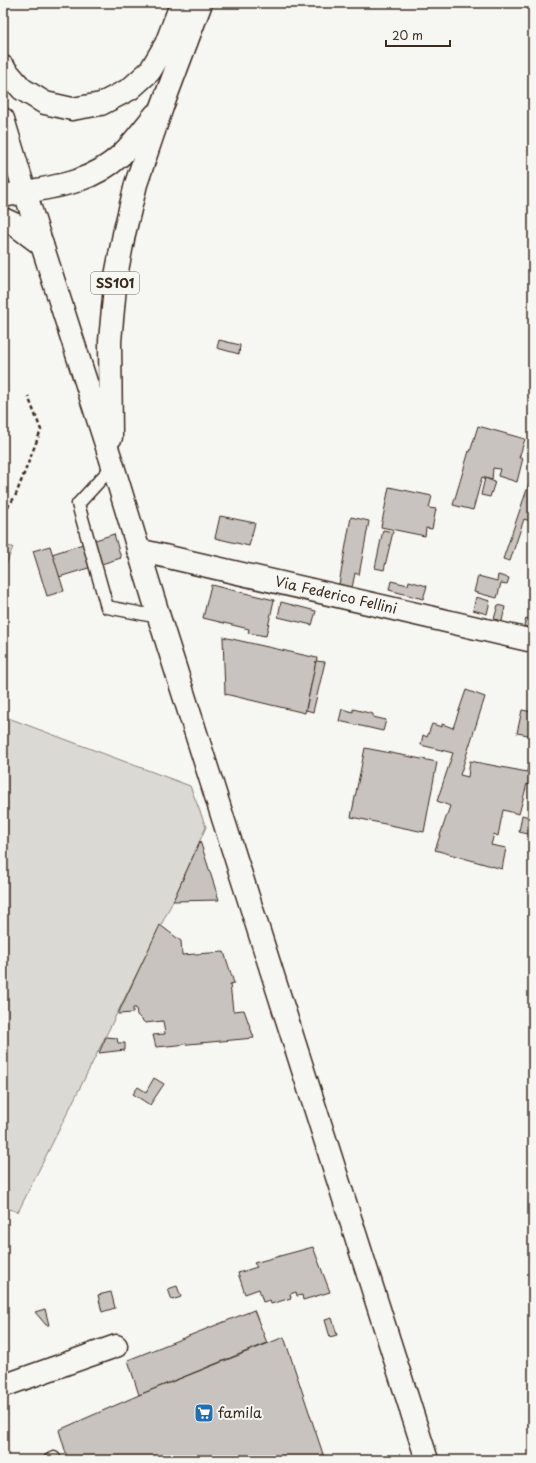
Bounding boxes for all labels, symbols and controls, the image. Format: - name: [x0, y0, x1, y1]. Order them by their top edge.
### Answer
- scale bar: [386, 22, 450, 48]
- text: 20 m: [392, 26, 423, 44]
- road number: SS101: [91, 272, 139, 294]
- street label: Via Federico Fellini: [273, 570, 399, 619]
- supermarket icon: famila: [193, 1402, 215, 1424]
- place label: famila: [218, 1402, 262, 1423]

